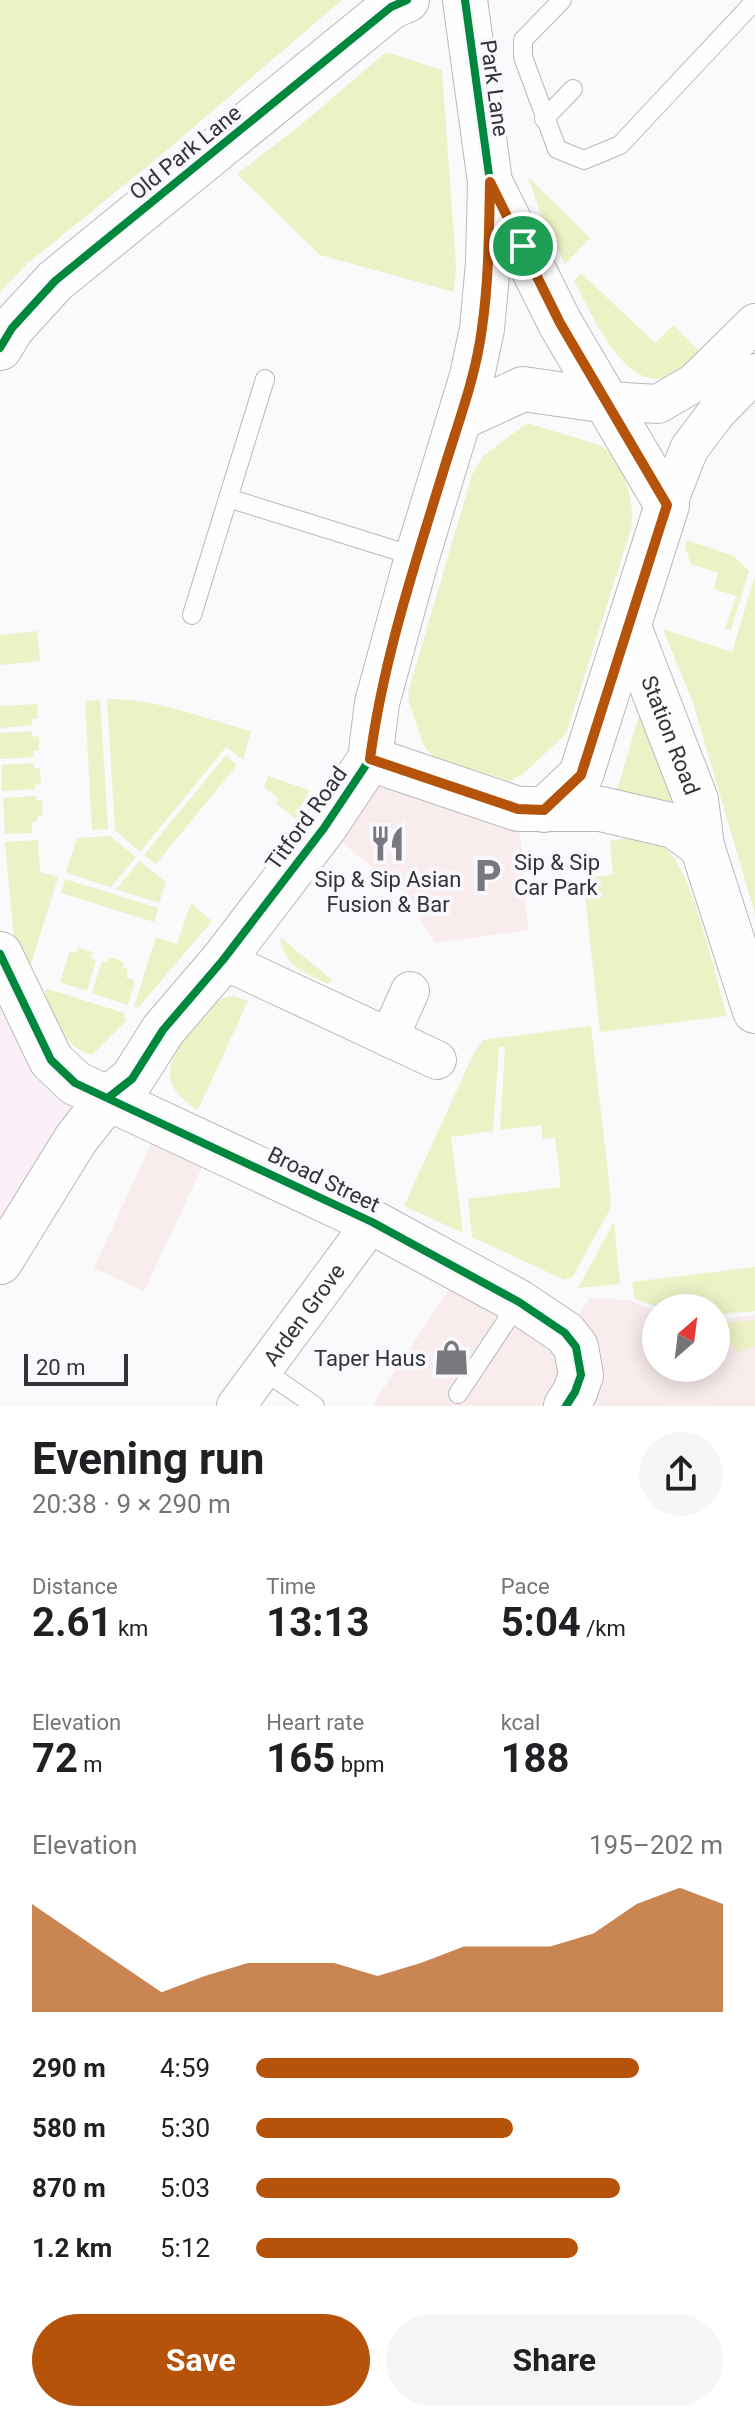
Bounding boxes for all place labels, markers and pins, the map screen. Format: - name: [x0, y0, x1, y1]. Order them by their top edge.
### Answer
- pin: [489, 212, 557, 280]
- restaurant icon: Sip & Sip Asian Fusion & Bar: [369, 824, 407, 862]
- place label: Sip & Sip Car Park: [514, 850, 600, 900]
- parking icon: Sip & Sip Car Park: [469, 856, 507, 894]
- place label: Sip & Sip Asian Fusion & Bar: [315, 867, 461, 917]
- shop icon: Taper Haus: [433, 1339, 471, 1377]
- place label: Taper Haus: [314, 1346, 426, 1371]

